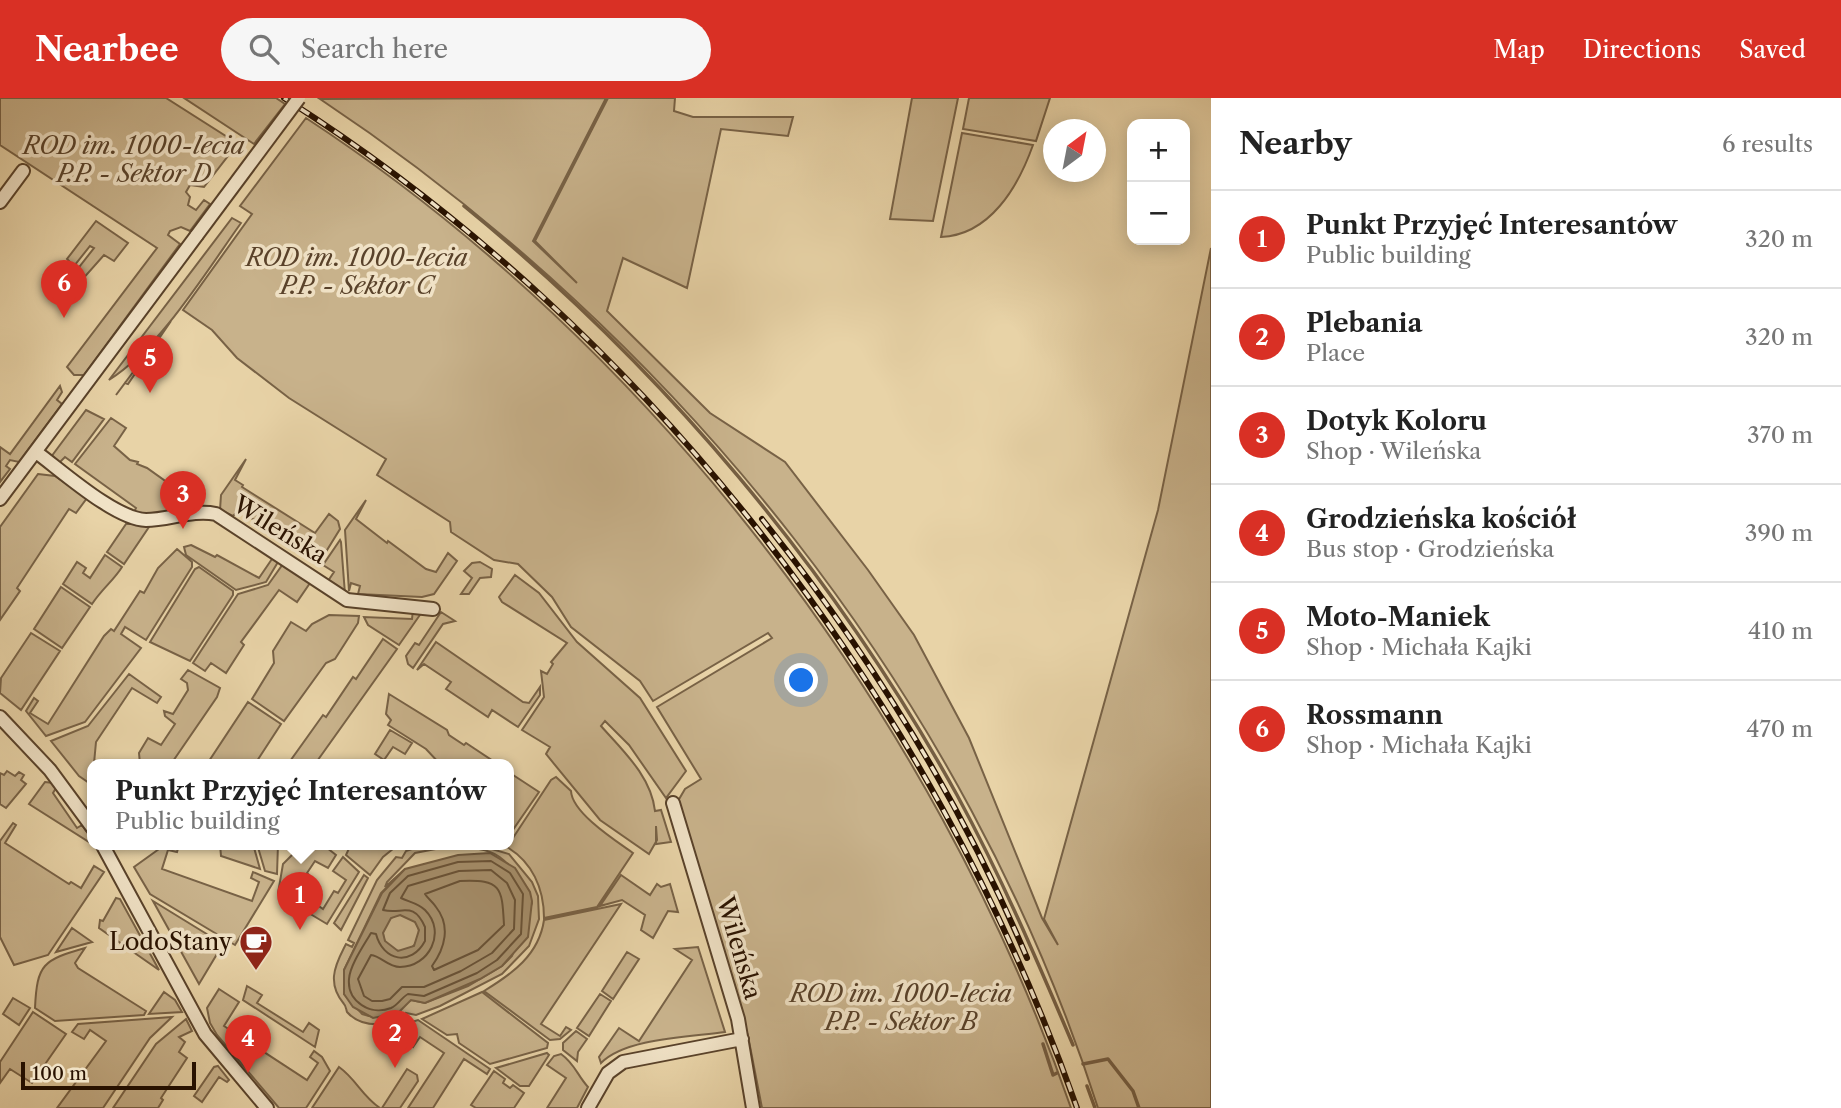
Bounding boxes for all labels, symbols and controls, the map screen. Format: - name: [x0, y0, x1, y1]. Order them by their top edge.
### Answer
- search box: [221, 18, 711, 81]
- text: Nearbee: [35, 29, 179, 70]
- icon: search: [245, 30, 283, 68]
- text: Search here: [301, 33, 448, 65]
- text: Map: [1493, 35, 1545, 64]
- text: Directions: [1583, 35, 1701, 64]
- text: Saved: [1739, 35, 1806, 64]
- north arrow: [1043, 119, 1106, 182]
- map controls: [1127, 119, 1190, 245]
- button: +: [1127, 119, 1190, 182]
- text: Nearby: [1239, 125, 1352, 162]
- text: 6 results: [1722, 130, 1813, 158]
- park label: ROD im. 1000-lecia P.P. - Sektor D: [21, 131, 245, 188]
- button: −: [1127, 182, 1190, 245]
- text: Punkt Przyjęć Interesantów: [1306, 209, 1677, 241]
- text: 1: [1257, 225, 1267, 253]
- text: 320 m: [1745, 225, 1813, 253]
- text: Public building: [1306, 241, 1471, 269]
- park label: ROD im. 1000-lecia P.P. - Sektor C: [244, 243, 468, 300]
- pin: 6: [41, 260, 87, 318]
- text: Plebania: [1306, 307, 1423, 339]
- text: 2: [1255, 323, 1269, 351]
- text: 320 m: [1745, 323, 1813, 351]
- pin: 5: [127, 335, 173, 393]
- text: Place: [1306, 339, 1365, 367]
- text: Dotyk Koloru: [1306, 405, 1487, 437]
- text: 3: [1256, 421, 1269, 449]
- text: 370 m: [1747, 421, 1813, 449]
- text: Shop · Wileńska: [1306, 437, 1481, 465]
- pin: 3: [160, 471, 206, 529]
- street label: Wileńska: [227, 489, 333, 570]
- text: Grodzieńska kościół: [1306, 503, 1576, 535]
- text: 4: [1255, 519, 1269, 547]
- text: 390 m: [1745, 519, 1813, 547]
- text: Bus stop · Grodzieńska: [1306, 535, 1554, 563]
- text: Moto-Maniek: [1306, 601, 1490, 633]
- text: 5: [1256, 617, 1268, 645]
- text: 410 m: [1748, 617, 1813, 645]
- text: Shop · Michała Kajki: [1306, 633, 1532, 661]
- your location: [784, 663, 818, 697]
- text: Rossmann: [1306, 699, 1443, 731]
- text: 6: [1255, 715, 1269, 743]
- text: 470 m: [1746, 715, 1813, 743]
- text: Shop · Michała Kajki: [1306, 731, 1532, 759]
- popup: [87, 759, 514, 850]
- text: Punkt Przyjęć Interesantów: [115, 775, 486, 807]
- text: Public building: [115, 807, 280, 835]
- pin: 1: [277, 872, 323, 930]
- street label: Wileńska: [711, 892, 768, 1003]
- cafe icon: LodoStany: [237, 923, 275, 972]
- place label: LodoStany: [109, 927, 233, 956]
- park label: ROD im. 1000-lecia P.P. - Sektor B: [788, 979, 1012, 1036]
- pin: 2: [372, 1010, 418, 1068]
- pin: 4: [225, 1015, 271, 1073]
- scale bar: [21, 1059, 196, 1091]
- text: 100 m: [32, 1062, 87, 1085]

